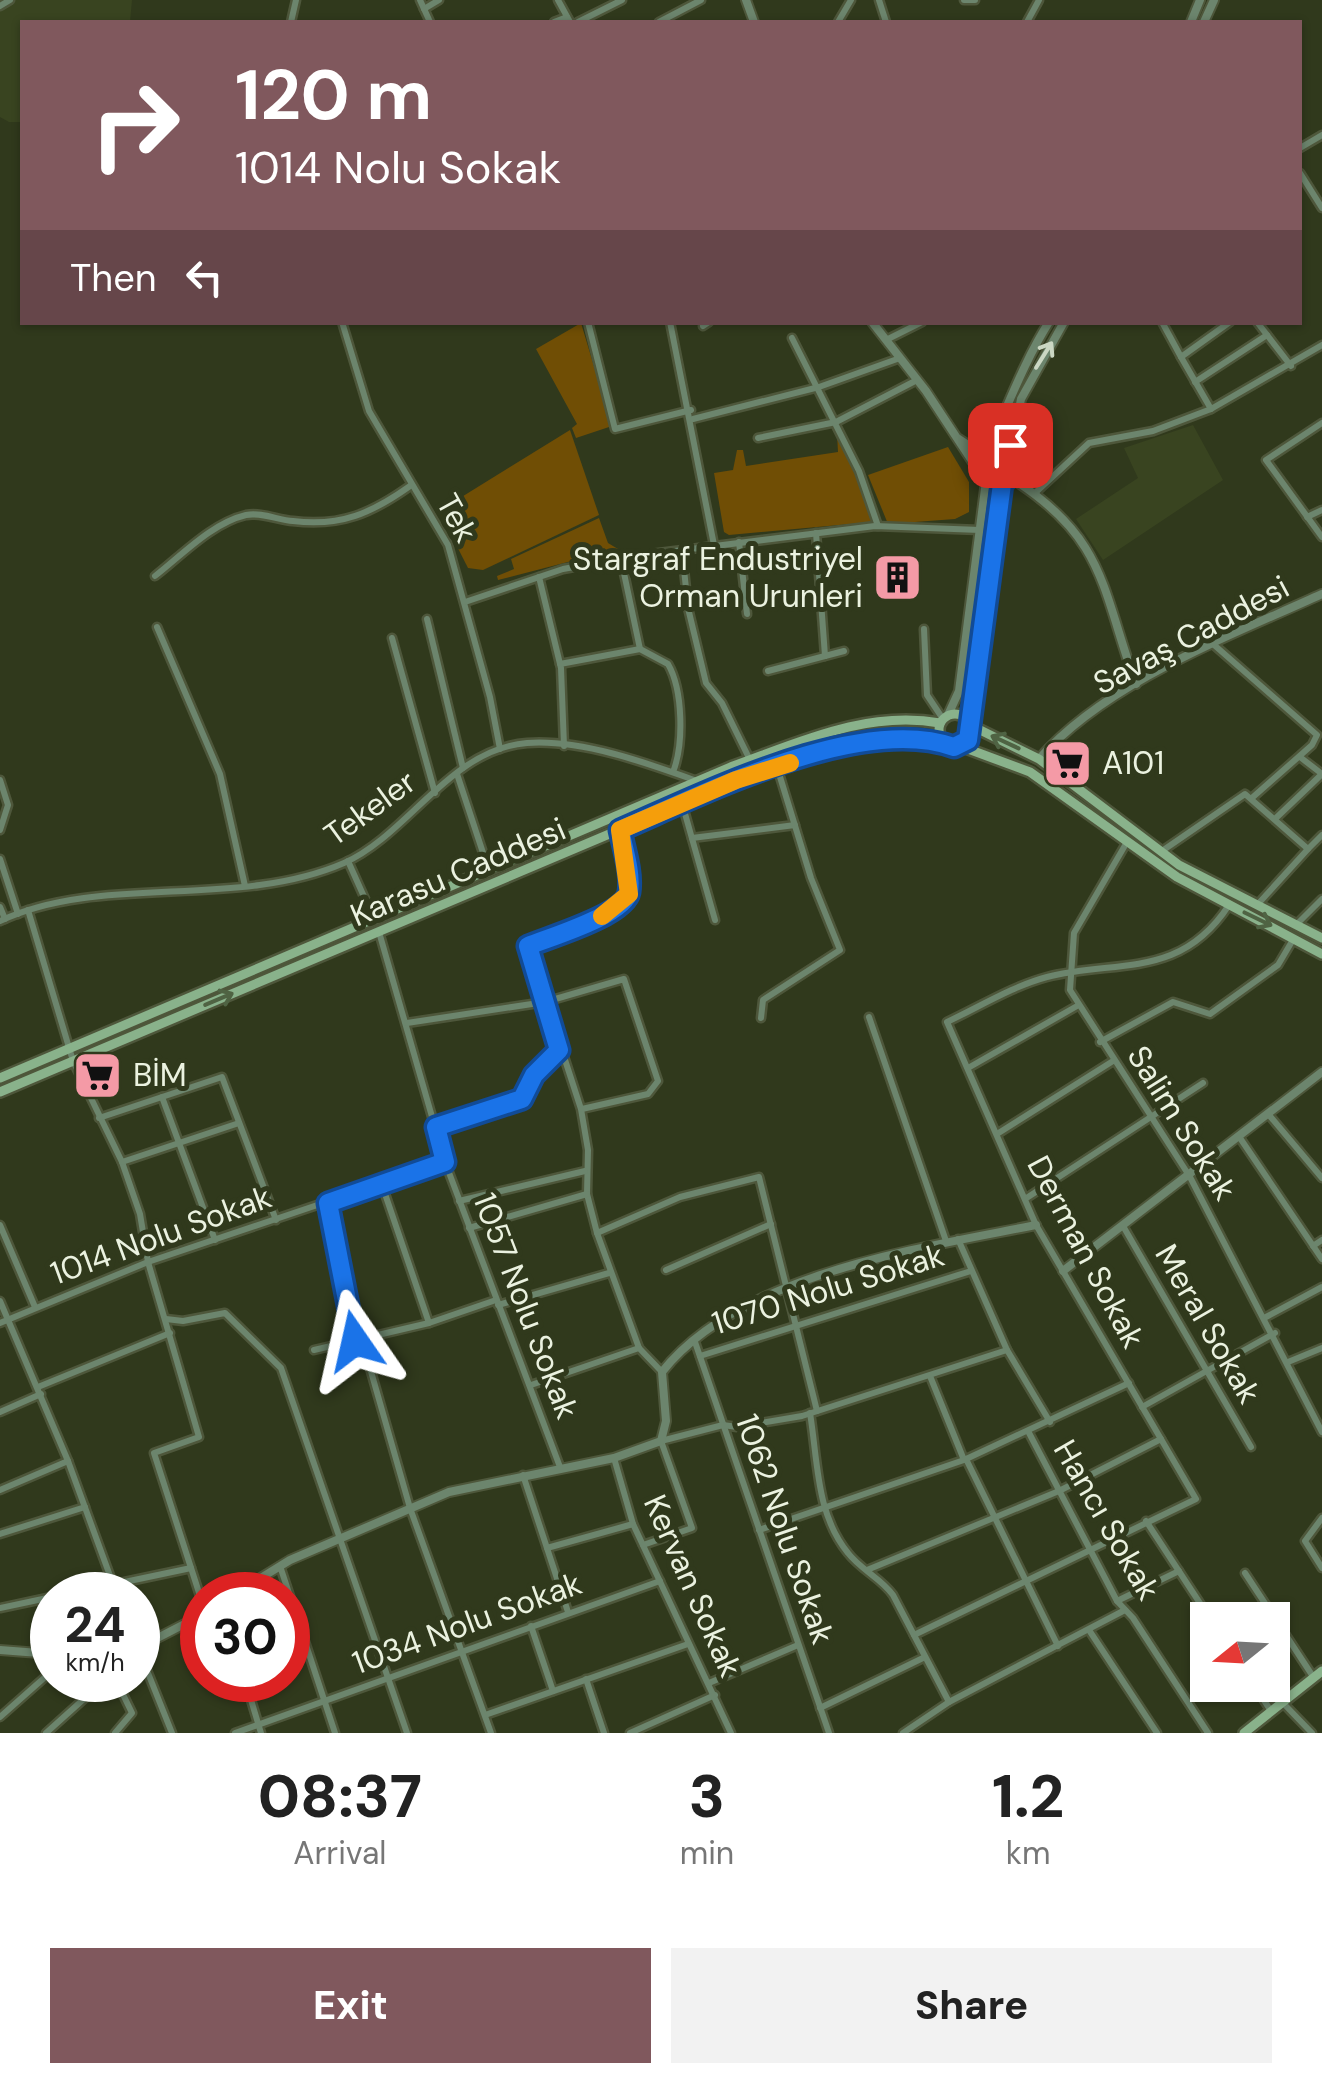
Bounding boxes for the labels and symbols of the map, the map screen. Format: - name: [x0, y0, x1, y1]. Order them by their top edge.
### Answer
- one-way arrow: [1033, 341, 1054, 370]
- pin: [968, 403, 1053, 488]
- street label: Tek: [427, 486, 487, 550]
- place label: Stargraf Endustriyel Orman Urunleri: [573, 538, 863, 617]
- building icon: Stargraf Endustriyel Orman Urunleri: [872, 551, 924, 603]
- street label: Savaş Caddesi: [1086, 566, 1296, 704]
- one-way arrow: [990, 732, 1020, 751]
- supermarket icon: A101: [1041, 737, 1093, 789]
- place label: A101: [1102, 742, 1164, 784]
- street label: Tekeler: [316, 760, 424, 855]
- street label: Karasu Caddesi: [344, 808, 572, 936]
- one-way arrow: [1243, 910, 1272, 929]
- one-way arrow: [203, 989, 234, 1007]
- street label: Salim Sokak: [1118, 1038, 1246, 1208]
- supermarket icon: BİM: [72, 1049, 124, 1101]
- place label: BİM: [133, 1054, 187, 1096]
- street label: Derman Sokak: [1018, 1149, 1154, 1355]
- street label: 1014 Nolu Sokak: [45, 1176, 277, 1294]
- street label: 1057 Nolu Sokak: [464, 1187, 588, 1425]
- street label: 1070 Nolu Sokak: [707, 1234, 949, 1344]
- street label: Meral Sokak: [1146, 1237, 1270, 1411]
- position arrow: [303, 1289, 407, 1393]
- street label: 1062 Nolu Sokak: [726, 1409, 844, 1649]
- street label: Hancı Sokak: [1044, 1432, 1170, 1608]
- street label: Kervan Sokak: [634, 1488, 752, 1684]
- street label: 1034 Nolu Sokak: [347, 1562, 587, 1684]
- speed limit sign: 30: [180, 1572, 310, 1702]
- north arrow: [1190, 1602, 1290, 1702]

